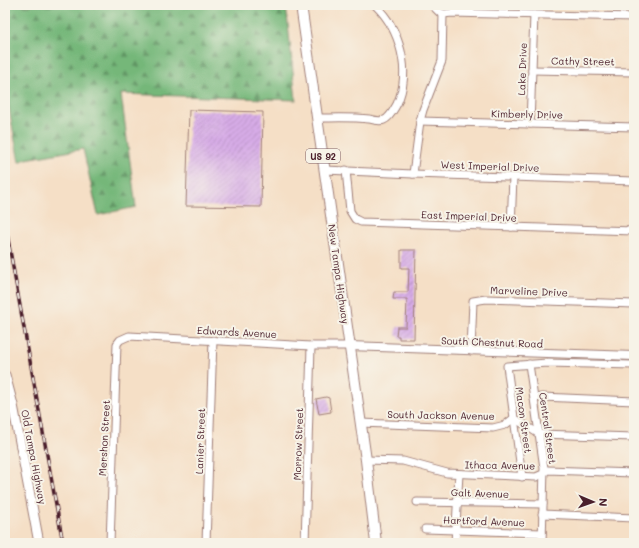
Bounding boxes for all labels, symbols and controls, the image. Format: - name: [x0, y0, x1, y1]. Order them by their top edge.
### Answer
- street label: Lake Drive: [514, 42, 530, 96]
- street label: Cathy Street: [551, 53, 615, 69]
- street label: Kimberly Drive: [491, 106, 563, 122]
- road number: US 92: [306, 149, 340, 163]
- street label: West Imperial Drive: [440, 157, 540, 175]
- street label: East Imperial Drive: [421, 207, 517, 225]
- street label: New Tampa Highway: [325, 223, 353, 325]
- street label: Marveline Drive: [490, 283, 568, 299]
- street label: Edwards Avenue: [197, 323, 277, 341]
- street label: South Chestnut Road: [441, 333, 543, 351]
- street label: Macon Street: [512, 386, 536, 454]
- street label: Central Street: [536, 391, 560, 465]
- street label: Mershon Street: [95, 400, 113, 476]
- street label: Morrow Street: [290, 407, 306, 481]
- street label: South Jackson Avenue: [387, 407, 495, 423]
- street label: Old Tampa Highway: [18, 408, 50, 506]
- street label: Lanier Street: [192, 408, 208, 474]
- street label: Ithaca Avenue: [465, 457, 535, 473]
- north arrow: [573, 482, 613, 522]
- street label: Galt Avenue: [451, 485, 509, 501]
- text: N: [596, 498, 611, 507]
- street label: Hartford Avenue: [443, 513, 525, 529]

